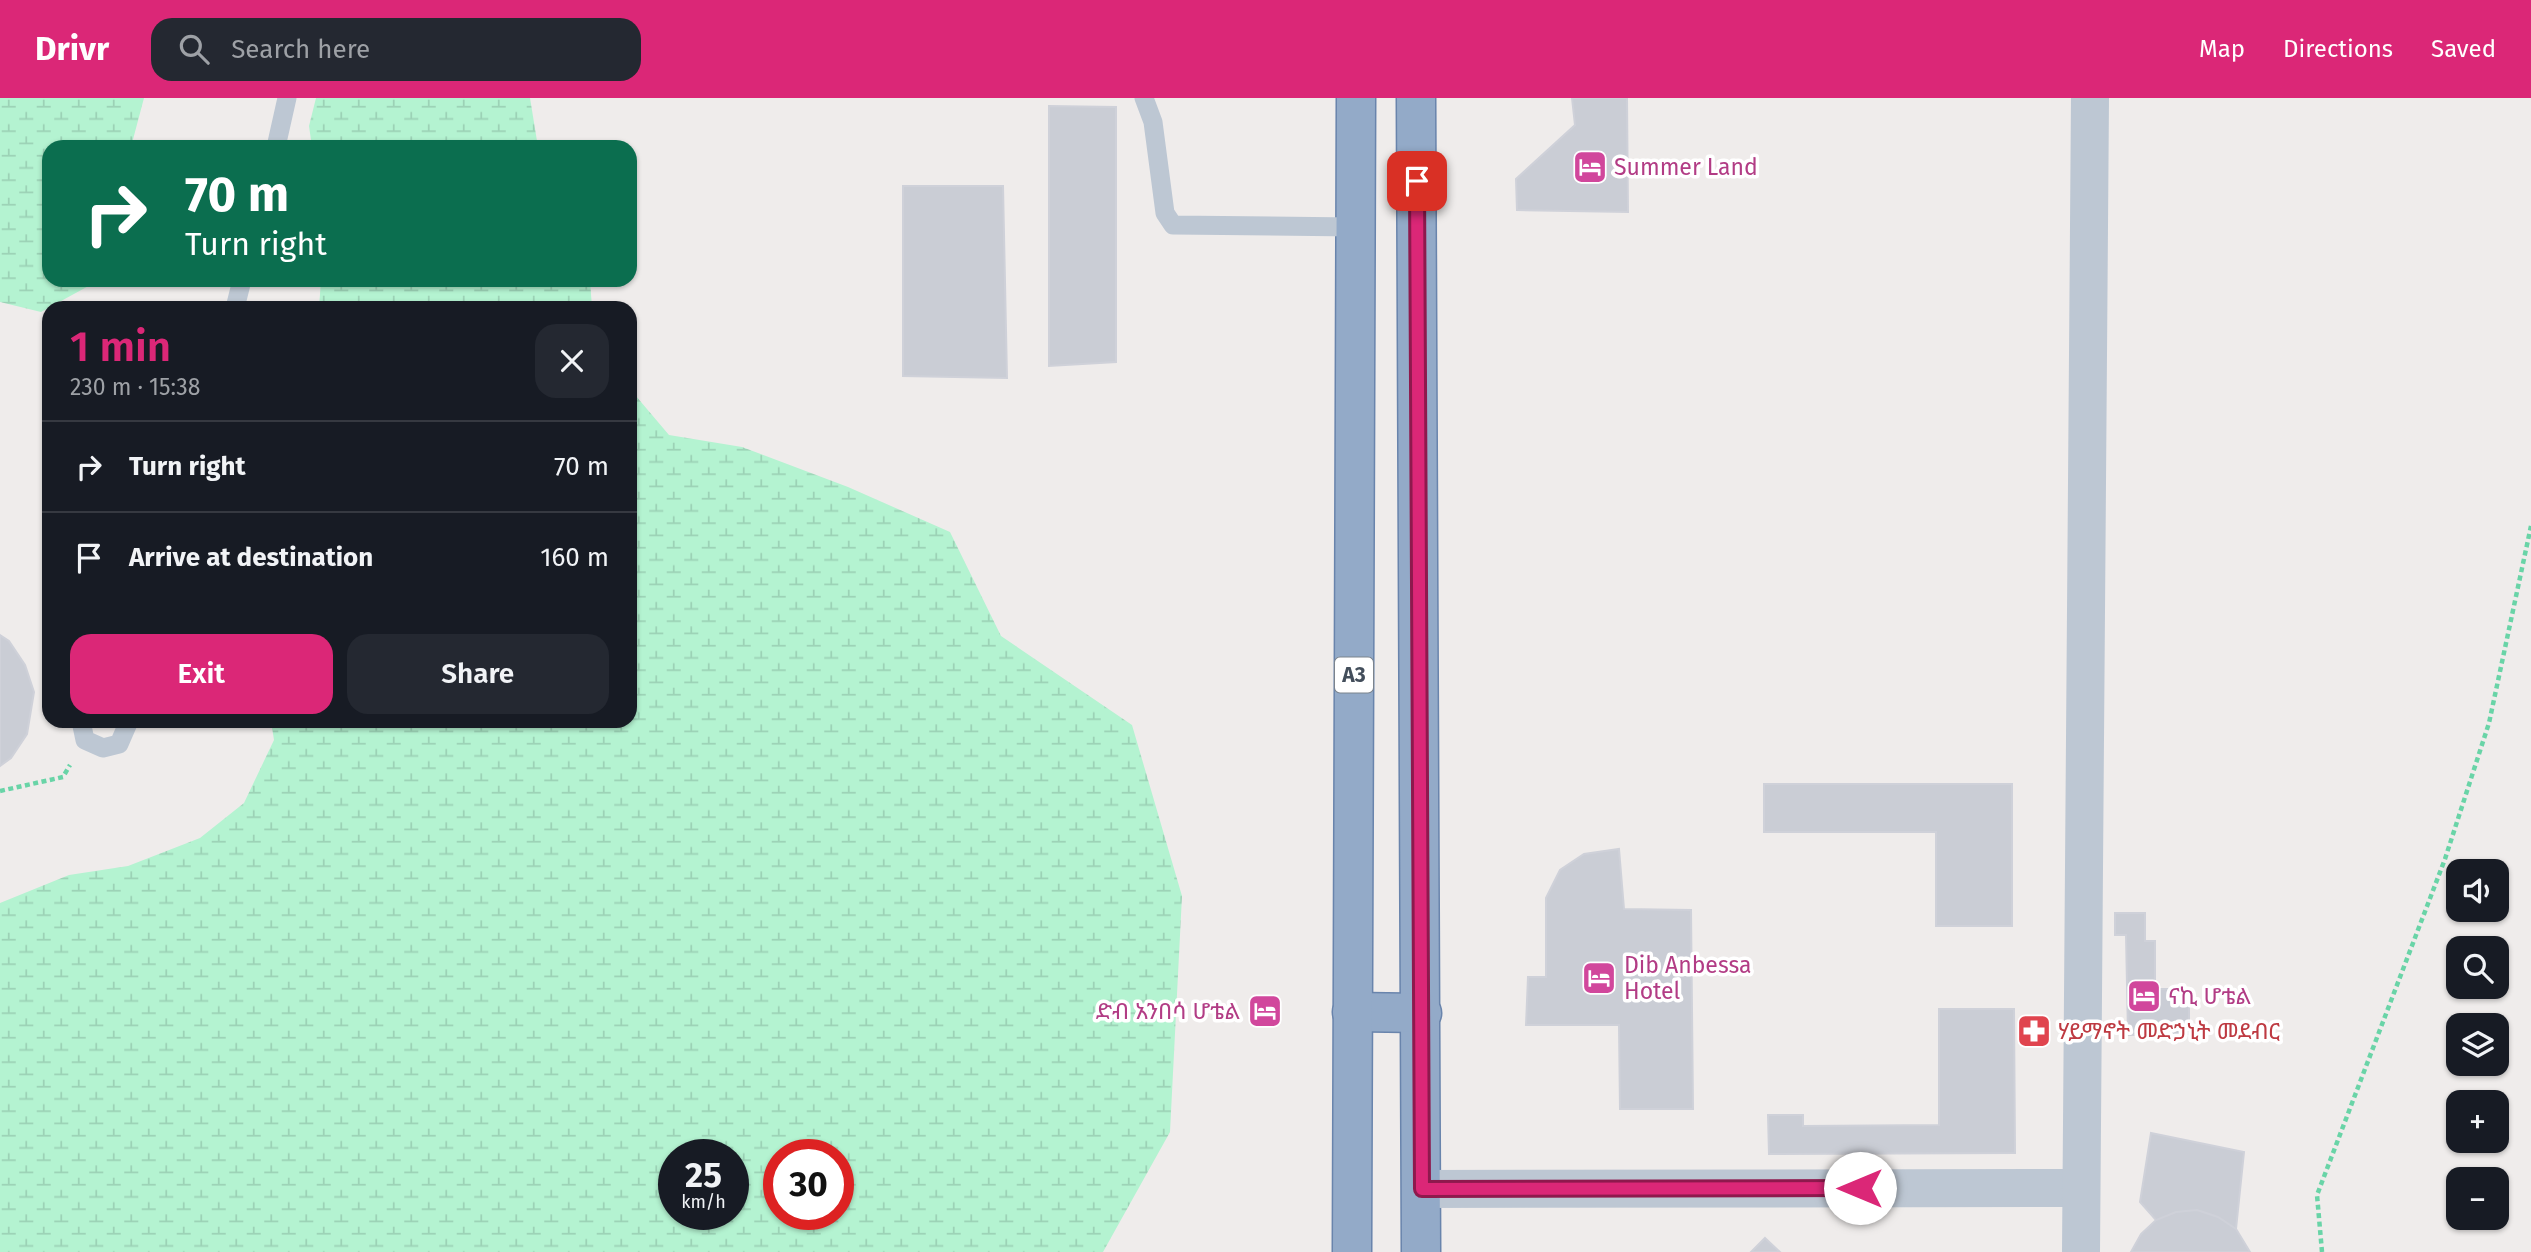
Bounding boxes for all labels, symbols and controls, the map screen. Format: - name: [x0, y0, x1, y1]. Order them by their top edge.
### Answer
- search box: [151, 18, 641, 81]
- text: Drivr: [35, 29, 109, 69]
- icon: search: [175, 30, 213, 68]
- text: Search here: [231, 34, 370, 65]
- text: Map: [2199, 35, 2245, 63]
- text: Directions: [2283, 35, 2393, 63]
- text: Saved: [2431, 35, 2496, 63]
- hotel icon: Summer Land: [1571, 148, 1609, 186]
- pin: [1387, 151, 1447, 211]
- place label: Summer Land: [1614, 153, 1758, 181]
- icon: arrive: [1398, 162, 1436, 200]
- text: 70 m: [185, 165, 289, 224]
- icon: right: [70, 168, 161, 259]
- text: Turn right: [185, 225, 327, 263]
- text: 1 min: [70, 322, 171, 372]
- button: close: [535, 324, 609, 398]
- text: 230 m · 15:38: [70, 373, 200, 401]
- icon: right: [70, 448, 108, 486]
- text: Turn right: [129, 451, 246, 482]
- text: 70 m: [554, 451, 609, 482]
- icon: arrive: [70, 539, 108, 577]
- text: Arrive at destination: [129, 542, 373, 573]
- text: 160 m: [540, 542, 609, 573]
- button: Exit: [70, 634, 333, 714]
- button: Share: [347, 634, 609, 714]
- road number: A3: [1335, 658, 1373, 692]
- map controls: [2446, 859, 2509, 1230]
- button: sound: [2446, 859, 2509, 922]
- button: search: [2446, 936, 2509, 999]
- place label: Dib Anbessa Hotel: [1624, 951, 1751, 1005]
- hotel icon: Dib Anbessa Hotel: [1580, 959, 1618, 997]
- hotel icon: ናኪ ሆቴል: [2125, 977, 2163, 1015]
- place label: ናኪ ሆቴል: [2168, 982, 2251, 1010]
- hotel icon: ድብ አንበሳ ሆቴል: [1246, 992, 1284, 1030]
- place label: ድብ አንበሳ ሆቴል: [1096, 997, 1240, 1025]
- pharmacy icon: ሃይማኖት መድኃኒት መደብር: [2015, 1012, 2053, 1050]
- button: layers: [2446, 1013, 2509, 1076]
- place label: ሃይማኖት መድኃኒት መደብር: [2058, 1017, 2280, 1045]
- button: +: [2446, 1090, 2509, 1153]
- speed limit sign: 30: [763, 1139, 854, 1230]
- position arrow: [1823, 1151, 1897, 1225]
- text: 25: [685, 1154, 722, 1196]
- button: −: [2446, 1167, 2509, 1230]
- text: km/h: [681, 1191, 726, 1213]

